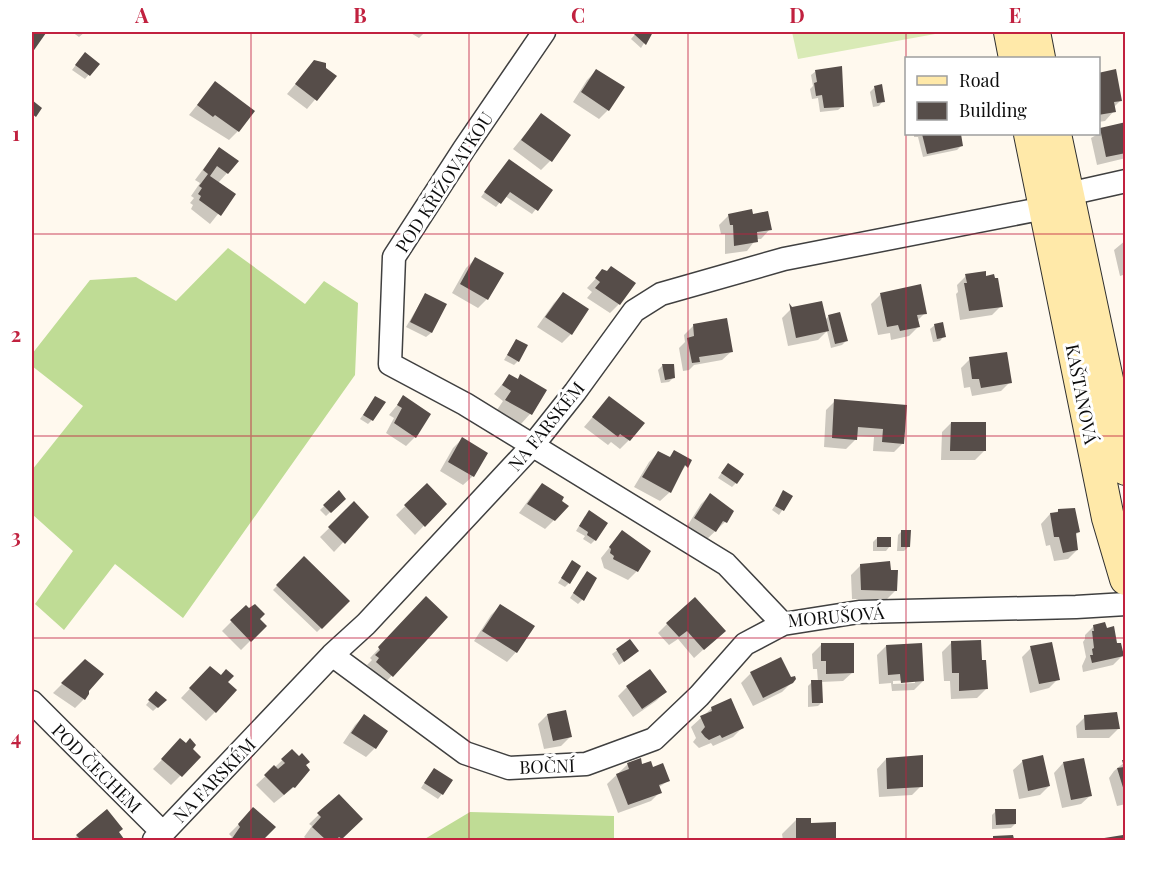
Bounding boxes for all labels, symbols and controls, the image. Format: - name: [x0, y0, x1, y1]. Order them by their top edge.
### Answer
- text: A: [134, 1, 149, 28]
- text: B: [353, 1, 367, 28]
- text: C: [571, 1, 585, 28]
- text: D: [789, 1, 805, 28]
- text: E: [1009, 1, 1021, 28]
- legend: [905, 57, 1100, 135]
- text: Road: [959, 68, 1000, 92]
- text: Building: [959, 98, 1027, 122]
- street label: POD KŘIŽOVATKOU: [390, 107, 498, 257]
- text: 1: [12, 119, 20, 146]
- text: 2: [11, 320, 21, 347]
- street label: KAŠTANOVÁ: [1061, 342, 1104, 447]
- street label: NA FARSKÉM: [502, 376, 590, 476]
- text: 3: [11, 522, 21, 549]
- street label: MORUŠOVÁ: [787, 600, 886, 632]
- street label: POD ČECHEM: [47, 718, 147, 818]
- text: 4: [11, 723, 21, 750]
- street label: NA FARSKÉM: [168, 733, 260, 827]
- street label: BOČNÍ: [519, 753, 576, 779]

